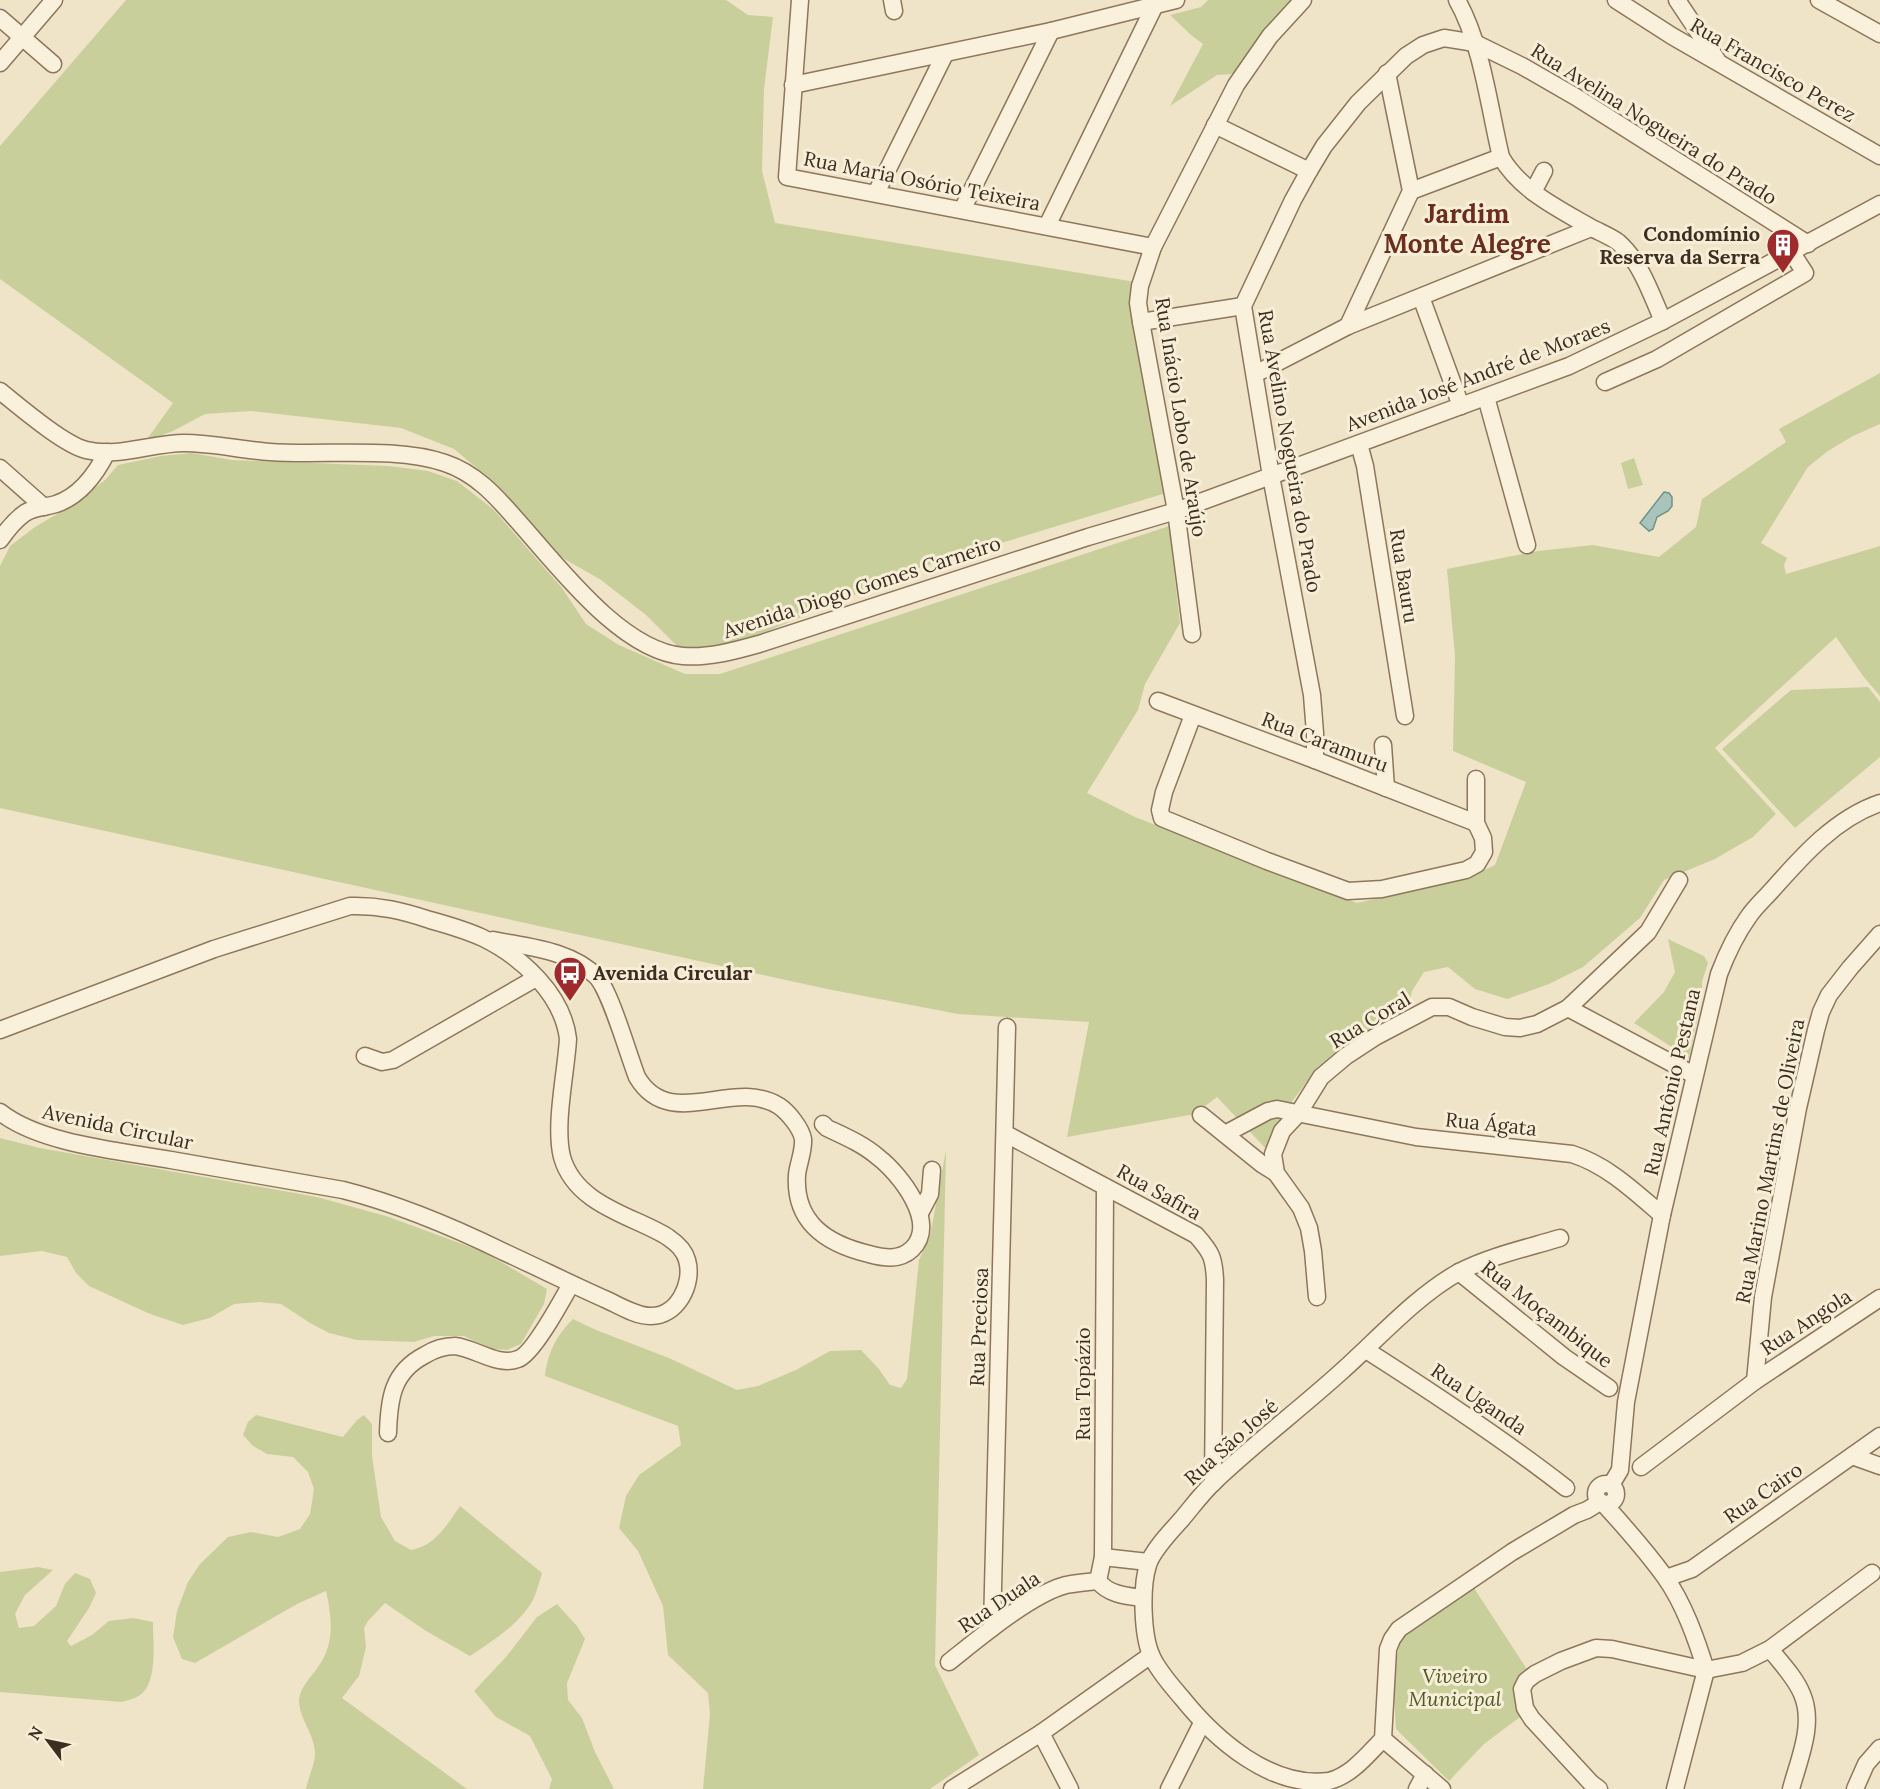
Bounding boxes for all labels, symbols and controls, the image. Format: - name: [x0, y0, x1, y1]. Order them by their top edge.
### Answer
- street label: Rua Francisco Perez: [1686, 12, 1861, 127]
- street label: Rua Avelina Nogueira do Prado: [1527, 37, 1782, 210]
- street label: Rua Maria Osório Teixeira: [802, 145, 1043, 216]
- district label: Jardim Monte Alegre: [1383, 197, 1551, 260]
- place label: Condomínio Reserva da Serra: [1599, 221, 1761, 269]
- building icon: Condomínio Reserva da Serra: [1765, 227, 1801, 274]
- street label: Rua Inácio Lobo de Araújo: [1150, 295, 1213, 539]
- street label: Rua Avelino Nogueira do Prado: [1253, 307, 1328, 594]
- street label: Avenida José André de Moraes: [1341, 313, 1613, 437]
- street label: Rua Bauru: [1385, 527, 1424, 625]
- street label: Avenida Diogo Gomes Carneiro: [719, 530, 1004, 644]
- street label: Rua Caramuru: [1258, 706, 1392, 777]
- bus stop icon: Avenida Circular: [552, 955, 588, 1002]
- place label: Avenida Circular: [593, 960, 753, 985]
- street label: Rua Coral: [1325, 986, 1415, 1053]
- street label: Rua Antônio Pestana: [1638, 986, 1705, 1178]
- street label: Rua Marino Martins de Oliveira: [1730, 1016, 1809, 1306]
- street label: Avenida Circular: [40, 1098, 196, 1155]
- street label: Rua Ágata: [1444, 1106, 1538, 1141]
- street label: Rua Safira: [1112, 1158, 1206, 1225]
- street label: Rua Moçambique: [1476, 1254, 1618, 1373]
- street label: Rua Preciosa: [964, 1267, 993, 1387]
- street label: Rua Angola: [1756, 1283, 1856, 1360]
- street label: Rua Topázio: [1070, 1327, 1095, 1441]
- street label: Rua Uganda: [1427, 1357, 1532, 1440]
- street label: Rua São José: [1179, 1393, 1283, 1490]
- street label: Rua Cairo: [1719, 1456, 1807, 1529]
- street label: Rua Duala: [953, 1565, 1044, 1638]
- park label: Viveiro Municipal: [1409, 1663, 1502, 1711]
- north arrow: [18, 1711, 78, 1771]
- text: N: [24, 1723, 47, 1744]

